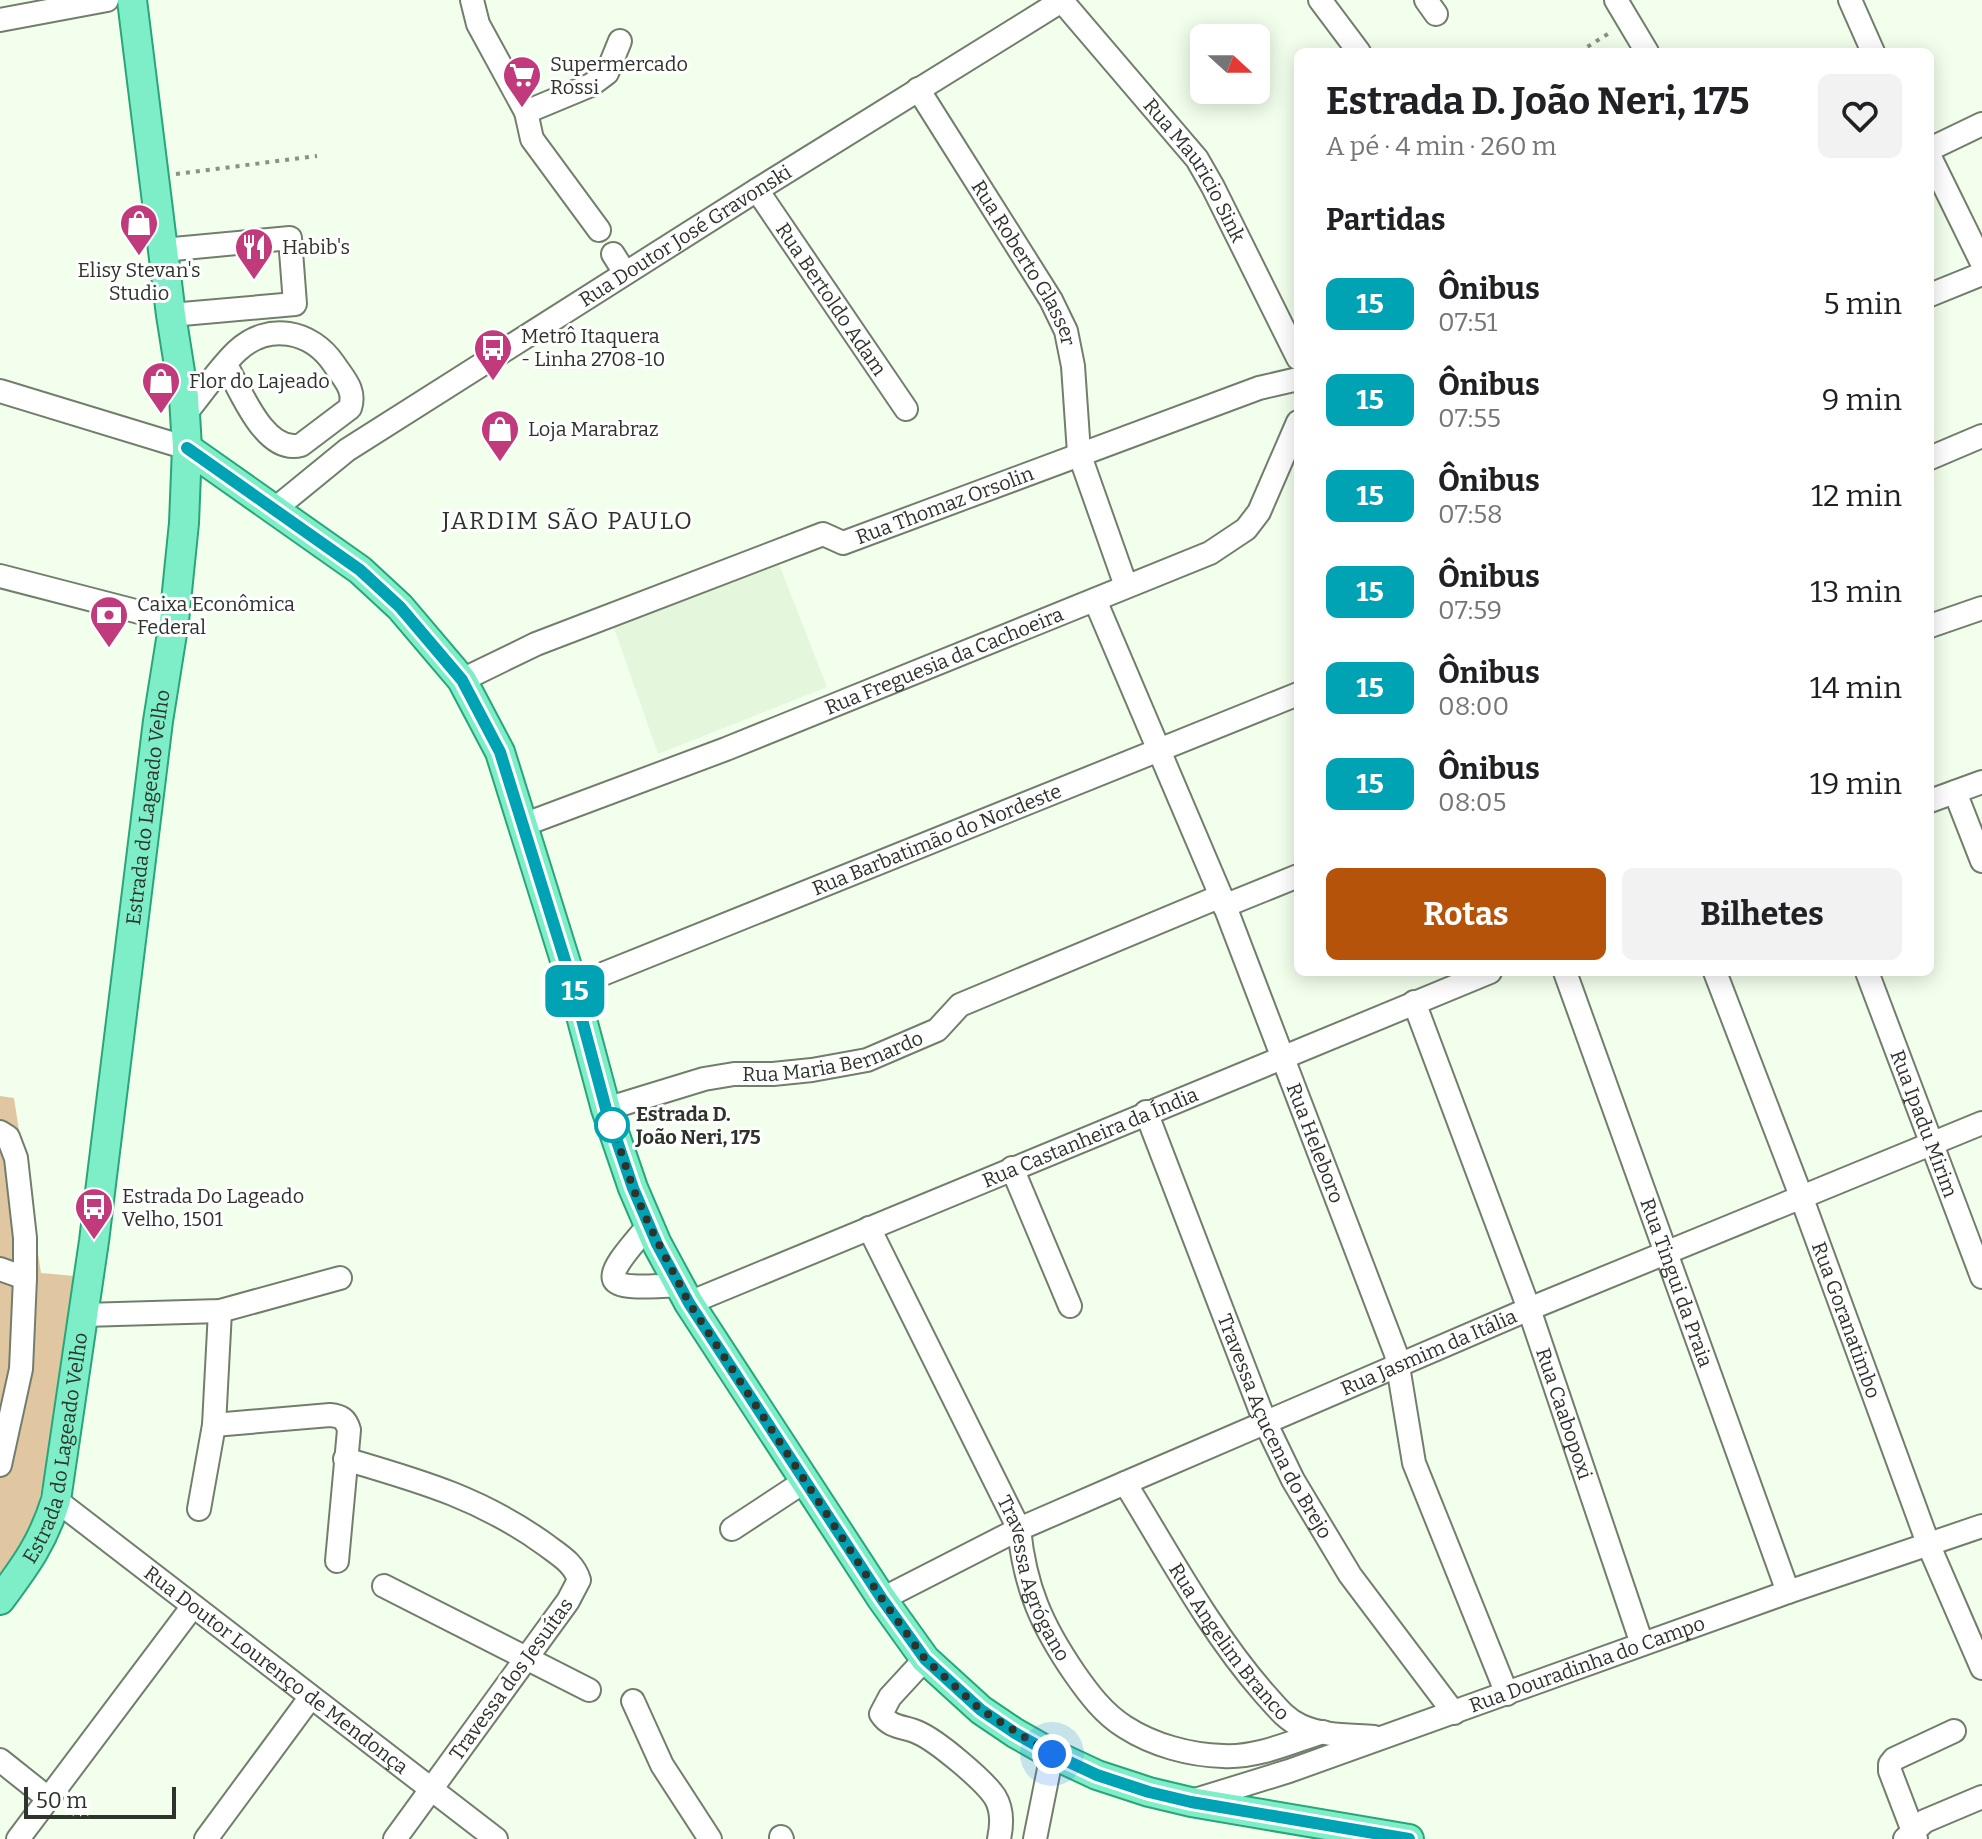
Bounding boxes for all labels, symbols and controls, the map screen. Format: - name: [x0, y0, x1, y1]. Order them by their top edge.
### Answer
- north arrow: [1190, 24, 1270, 104]
- map controls: [1190, 24, 1270, 104]
- place label: Supermercado Rossi: [550, 52, 688, 99]
- supermarket icon: Supermercado Rossi: [501, 54, 543, 109]
- button: heart: [1818, 74, 1902, 158]
- text: Estrada D. João Neri, 175: [1326, 78, 1750, 124]
- street label: Rua Mauricio Sink: [1138, 93, 1251, 247]
- text: A pé · 4 min · 260 m: [1326, 131, 1557, 162]
- street label: Rua Doutor José Gravonski: [575, 160, 796, 312]
- street label: Rua Roberto Glasser: [966, 176, 1081, 347]
- shop icon: Elisy Stevan's Studio: [118, 202, 160, 257]
- text: Partidas: [1326, 202, 1446, 238]
- street label: Rua Bertoldo Adam: [771, 218, 892, 380]
- restaurant icon: Habib's: [233, 226, 275, 281]
- place label: Habib's: [282, 235, 350, 259]
- place label: Elisy Stevan's Studio: [77, 258, 201, 305]
- text: Ônibus: [1438, 271, 1540, 307]
- text: 5 min: [1823, 286, 1902, 322]
- text: 15: [1356, 287, 1384, 320]
- text: 07:51: [1438, 307, 1497, 338]
- place label: Metrô Itaquera - Linha 2708-10: [521, 324, 665, 371]
- bus stop icon: Metrô Itaquera - Linha 2708-10: [472, 327, 514, 382]
- shop icon: Flor do Lajeado: [140, 360, 182, 415]
- text: Ônibus: [1438, 367, 1540, 403]
- place label: Flor do Lajeado: [189, 369, 330, 394]
- text: 9 min: [1822, 382, 1902, 418]
- text: 15: [1356, 383, 1384, 416]
- text: 07:55: [1438, 403, 1501, 434]
- shop icon: Loja Marabraz: [479, 408, 521, 463]
- place label: Loja Marabraz: [528, 417, 659, 442]
- street label: Rua Thomaz Orsolin: [852, 461, 1037, 549]
- text: Ônibus: [1438, 463, 1540, 499]
- text: 12 min: [1811, 478, 1902, 514]
- text: 15: [1356, 479, 1384, 512]
- text: 07:58: [1438, 499, 1503, 530]
- district label: JARDIM SÃO PAULO: [441, 507, 694, 535]
- text: Ônibus: [1438, 559, 1540, 595]
- text: 13 min: [1810, 574, 1902, 610]
- text: 15: [1356, 575, 1384, 608]
- place label: Caixa Econômica Federal: [137, 592, 295, 639]
- bank icon: Caixa Econômica Federal: [88, 594, 130, 649]
- text: 07:59: [1438, 595, 1502, 626]
- street label: Rua Freguesia da Cachoeira: [821, 602, 1067, 720]
- text: Ônibus: [1438, 655, 1540, 691]
- text: 14 min: [1810, 670, 1902, 706]
- text: 15: [1356, 671, 1384, 704]
- street label: Estrada do Lageado Velho: [121, 688, 175, 926]
- text: 08:00: [1438, 691, 1509, 722]
- text: Ônibus: [1438, 751, 1540, 787]
- text: 19 min: [1810, 766, 1902, 802]
- text: 15: [1356, 767, 1384, 800]
- street label: Rua Barbatimão do Nordeste: [809, 779, 1065, 900]
- text: 08:05: [1438, 787, 1506, 818]
- button: Rotas: [1326, 868, 1606, 960]
- button: Bilhetes: [1622, 868, 1902, 960]
- line badge: 15: [539, 965, 611, 1017]
- text: 15: [561, 974, 589, 1007]
- street label: Rua Maria Bernardo: [742, 1025, 927, 1086]
- street label: Rua Ipadu Mirim: [1885, 1046, 1963, 1201]
- street label: Rua Heleboro: [1282, 1080, 1349, 1206]
- street label: Rua Castanheira da Índia: [979, 1082, 1202, 1192]
- place label: Estrada D. João Neri, 175: [635, 1102, 761, 1149]
- marker: Estrada D. João Neri, 175: [595, 1108, 629, 1142]
- place label: Estrada Do Lageado Velho, 1501: [122, 1184, 304, 1231]
- bus stop icon: Estrada Do Lageado Velho, 1501: [73, 1186, 115, 1241]
- street label: Rua Tingui da Praia: [1635, 1195, 1718, 1370]
- street label: Rua Goranatimbo: [1807, 1239, 1886, 1401]
- street label: Rua Jasmim da Itália: [1337, 1304, 1520, 1401]
- street label: Travessa Açucena do Brejo: [1213, 1311, 1337, 1543]
- street label: Estrada do Lageado Velho: [17, 1331, 92, 1568]
- street label: Rua Caabopoxi: [1531, 1345, 1598, 1482]
- street label: Travessa Agrógano: [992, 1491, 1075, 1665]
- street label: Rua Angelim Branco: [1164, 1559, 1294, 1725]
- street label: Rua Doutor Lourenço de Mendonça: [140, 1560, 413, 1779]
- street label: Travessa dos Jesuítas: [444, 1593, 578, 1765]
- street label: Rua Douradinha do Campo: [1466, 1611, 1708, 1717]
- your location: [1032, 1734, 1072, 1774]
- scale bar: [24, 1783, 176, 1819]
- text: 50 m: [36, 1787, 87, 1814]

